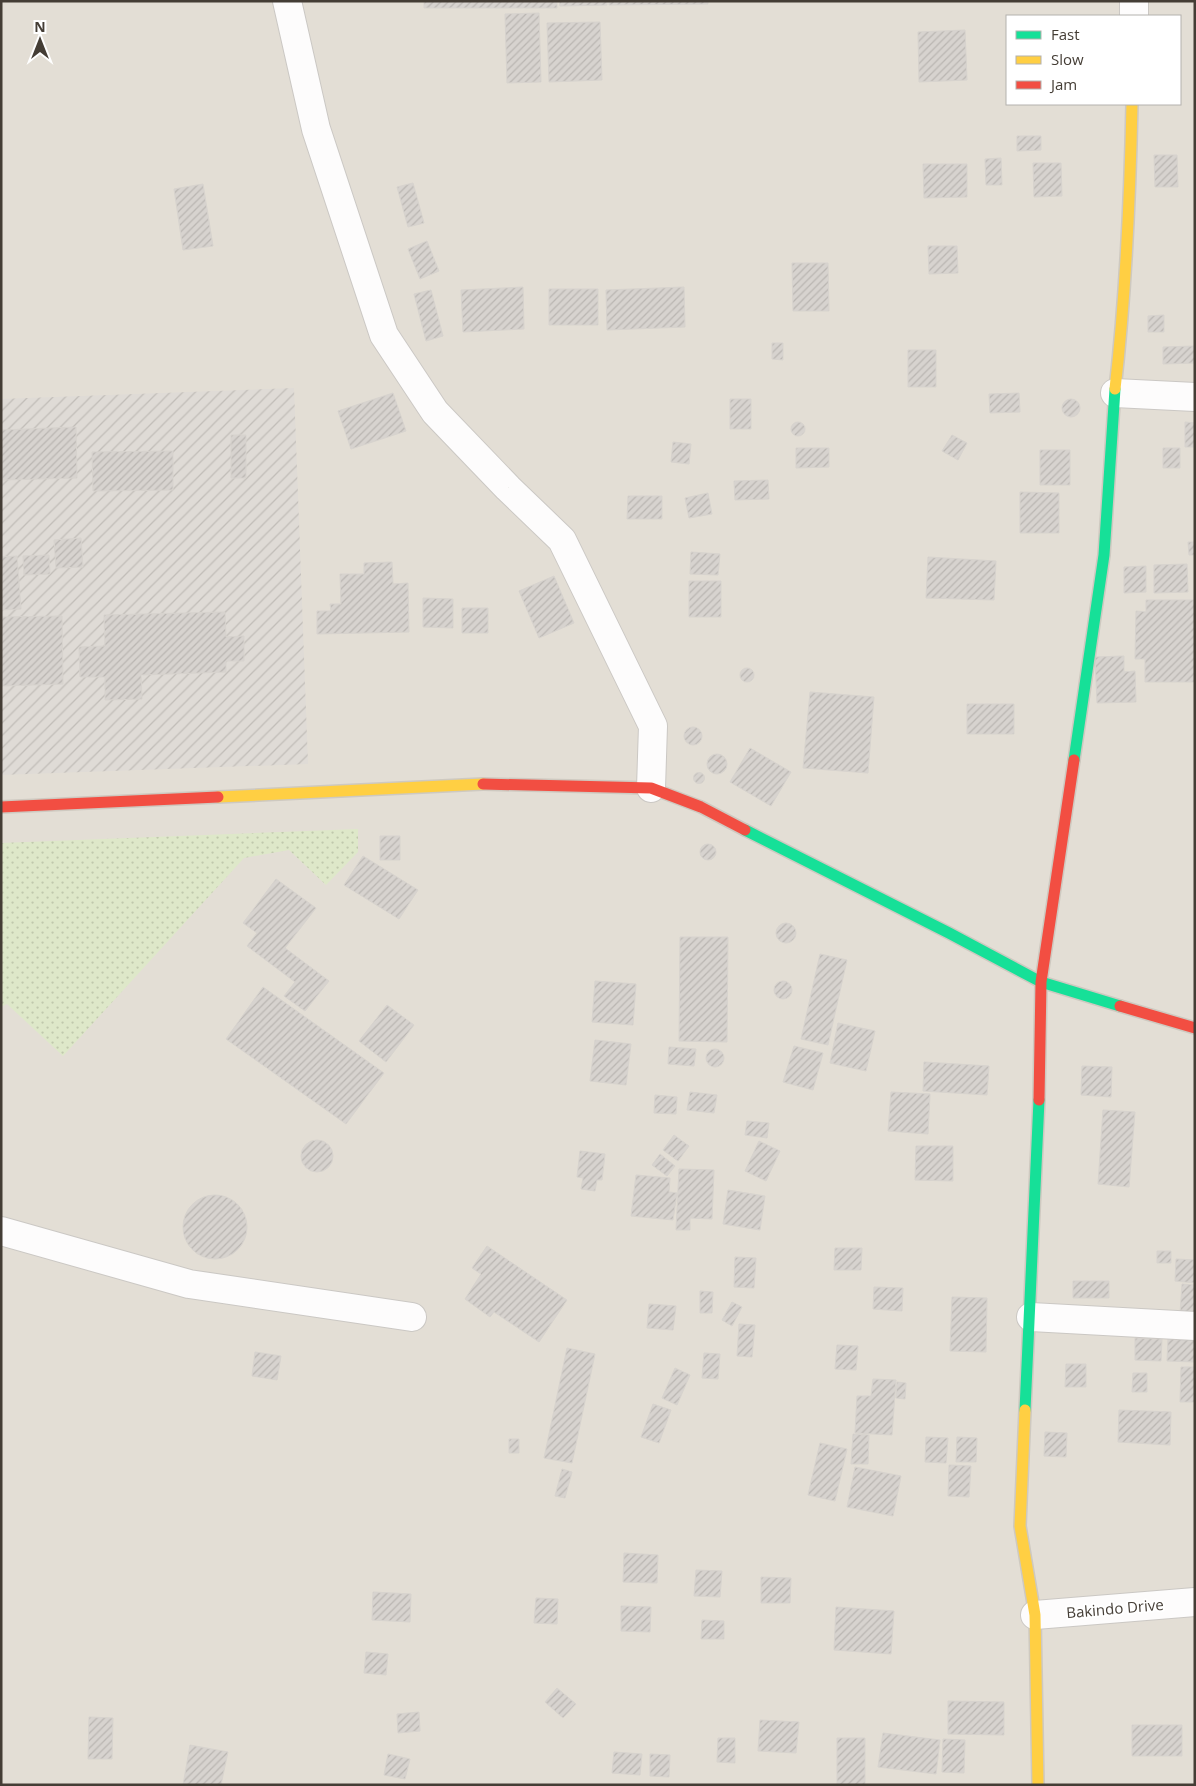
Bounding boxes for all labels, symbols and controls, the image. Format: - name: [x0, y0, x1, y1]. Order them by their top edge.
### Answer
- north arrow: [15, 15, 65, 65]
- legend: [1006, 15, 1181, 105]
- text: N: [34, 17, 46, 36]
- text: Fast: [1051, 24, 1080, 44]
- text: Slow: [1051, 49, 1084, 69]
- text: Jam: [1049, 74, 1077, 94]
- street label: Bakindo Drive: [1065, 1594, 1164, 1622]

